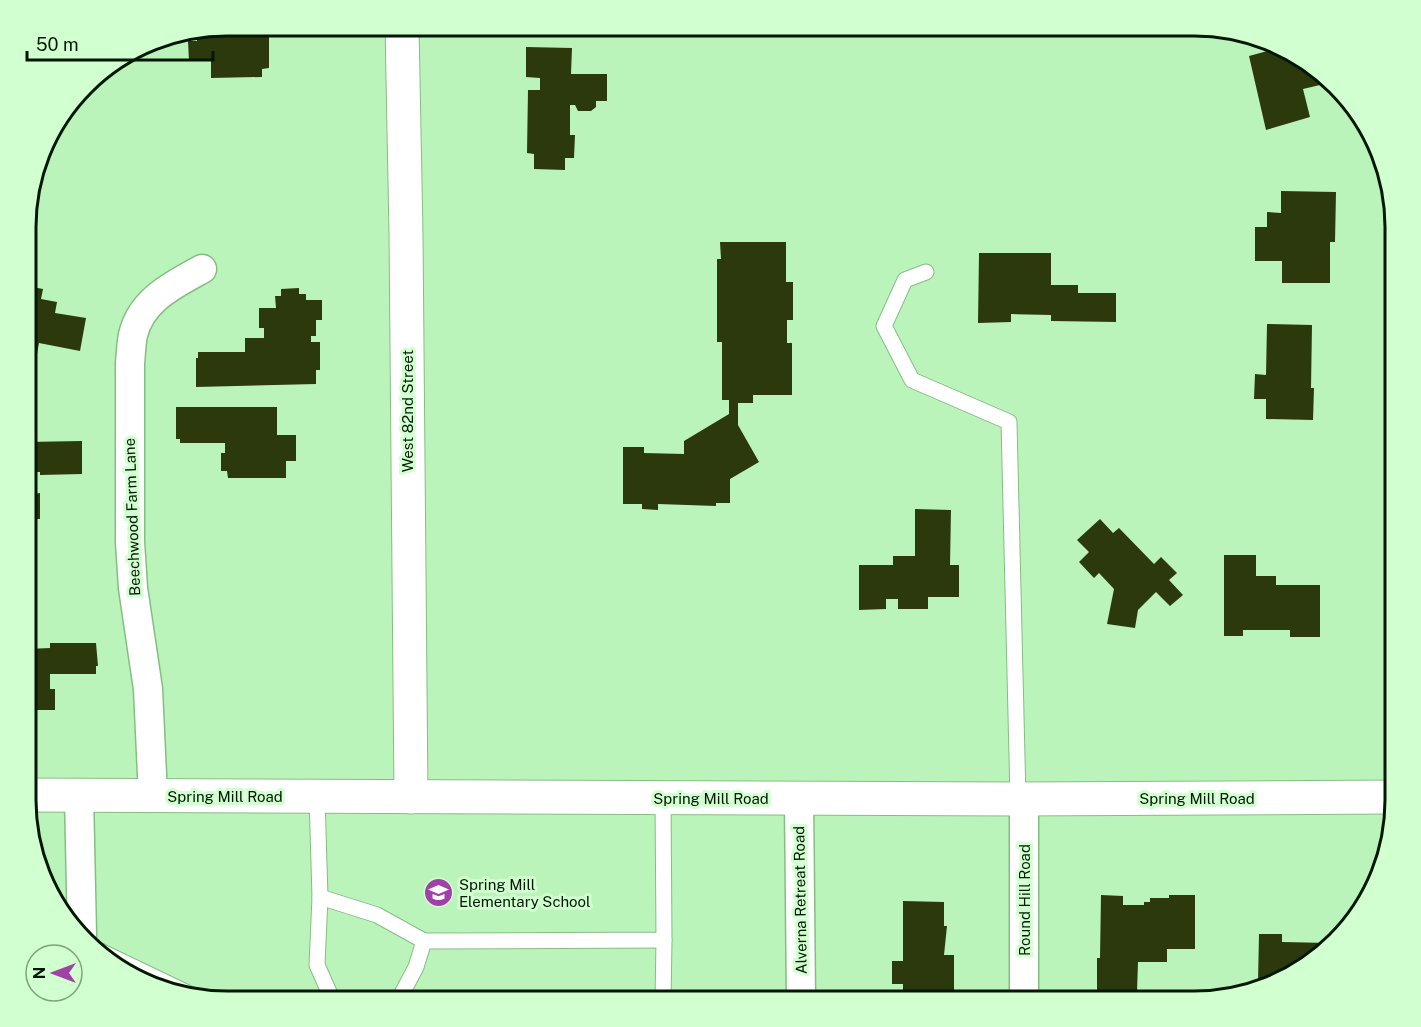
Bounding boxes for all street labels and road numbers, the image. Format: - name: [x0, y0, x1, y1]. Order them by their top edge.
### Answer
- street label: West 82nd Street: [399, 349, 416, 472]
- street label: Beechwood Farm Lane: [121, 438, 143, 596]
- street label: Spring Mill Road: [167, 788, 283, 805]
- street label: Spring Mill Road: [653, 790, 769, 807]
- street label: Spring Mill Road: [1139, 790, 1255, 807]
- street label: Alverna Retreat Road: [790, 826, 810, 974]
- street label: Round Hill Road: [1016, 844, 1033, 956]

